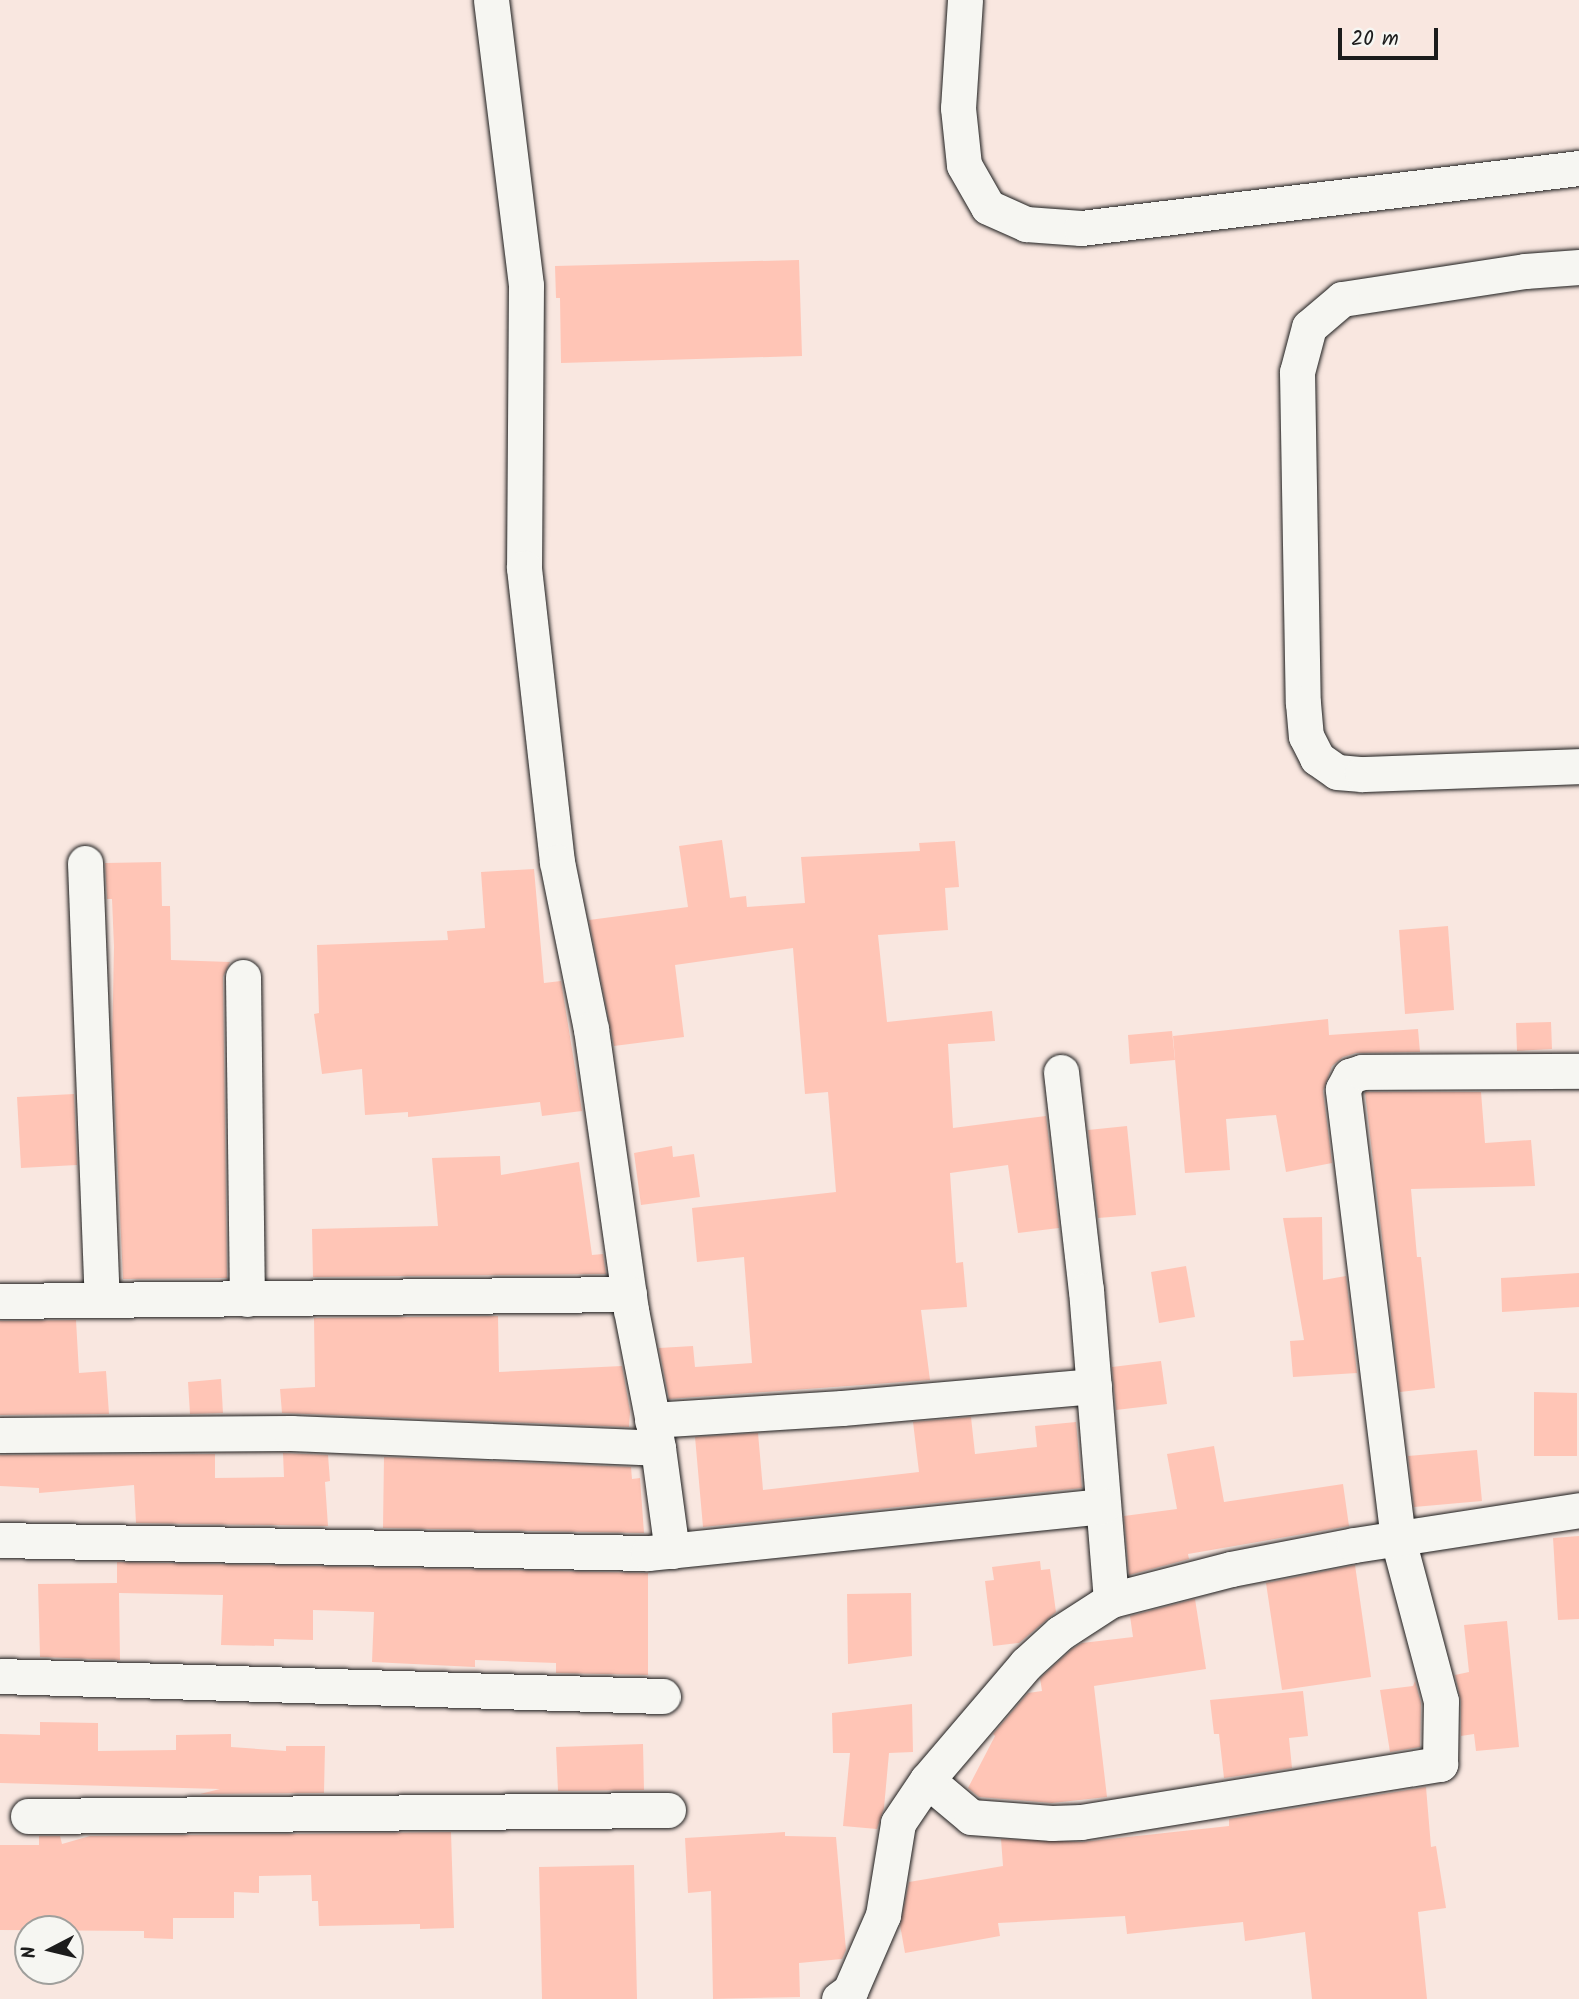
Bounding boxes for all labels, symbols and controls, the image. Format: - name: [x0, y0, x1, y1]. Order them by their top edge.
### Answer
- scale bar: [1341, 14, 1441, 58]
- text: 20 m: [1351, 23, 1399, 56]
- north arrow: [14, 1915, 84, 1985]
- text: N: [15, 1945, 46, 1960]

